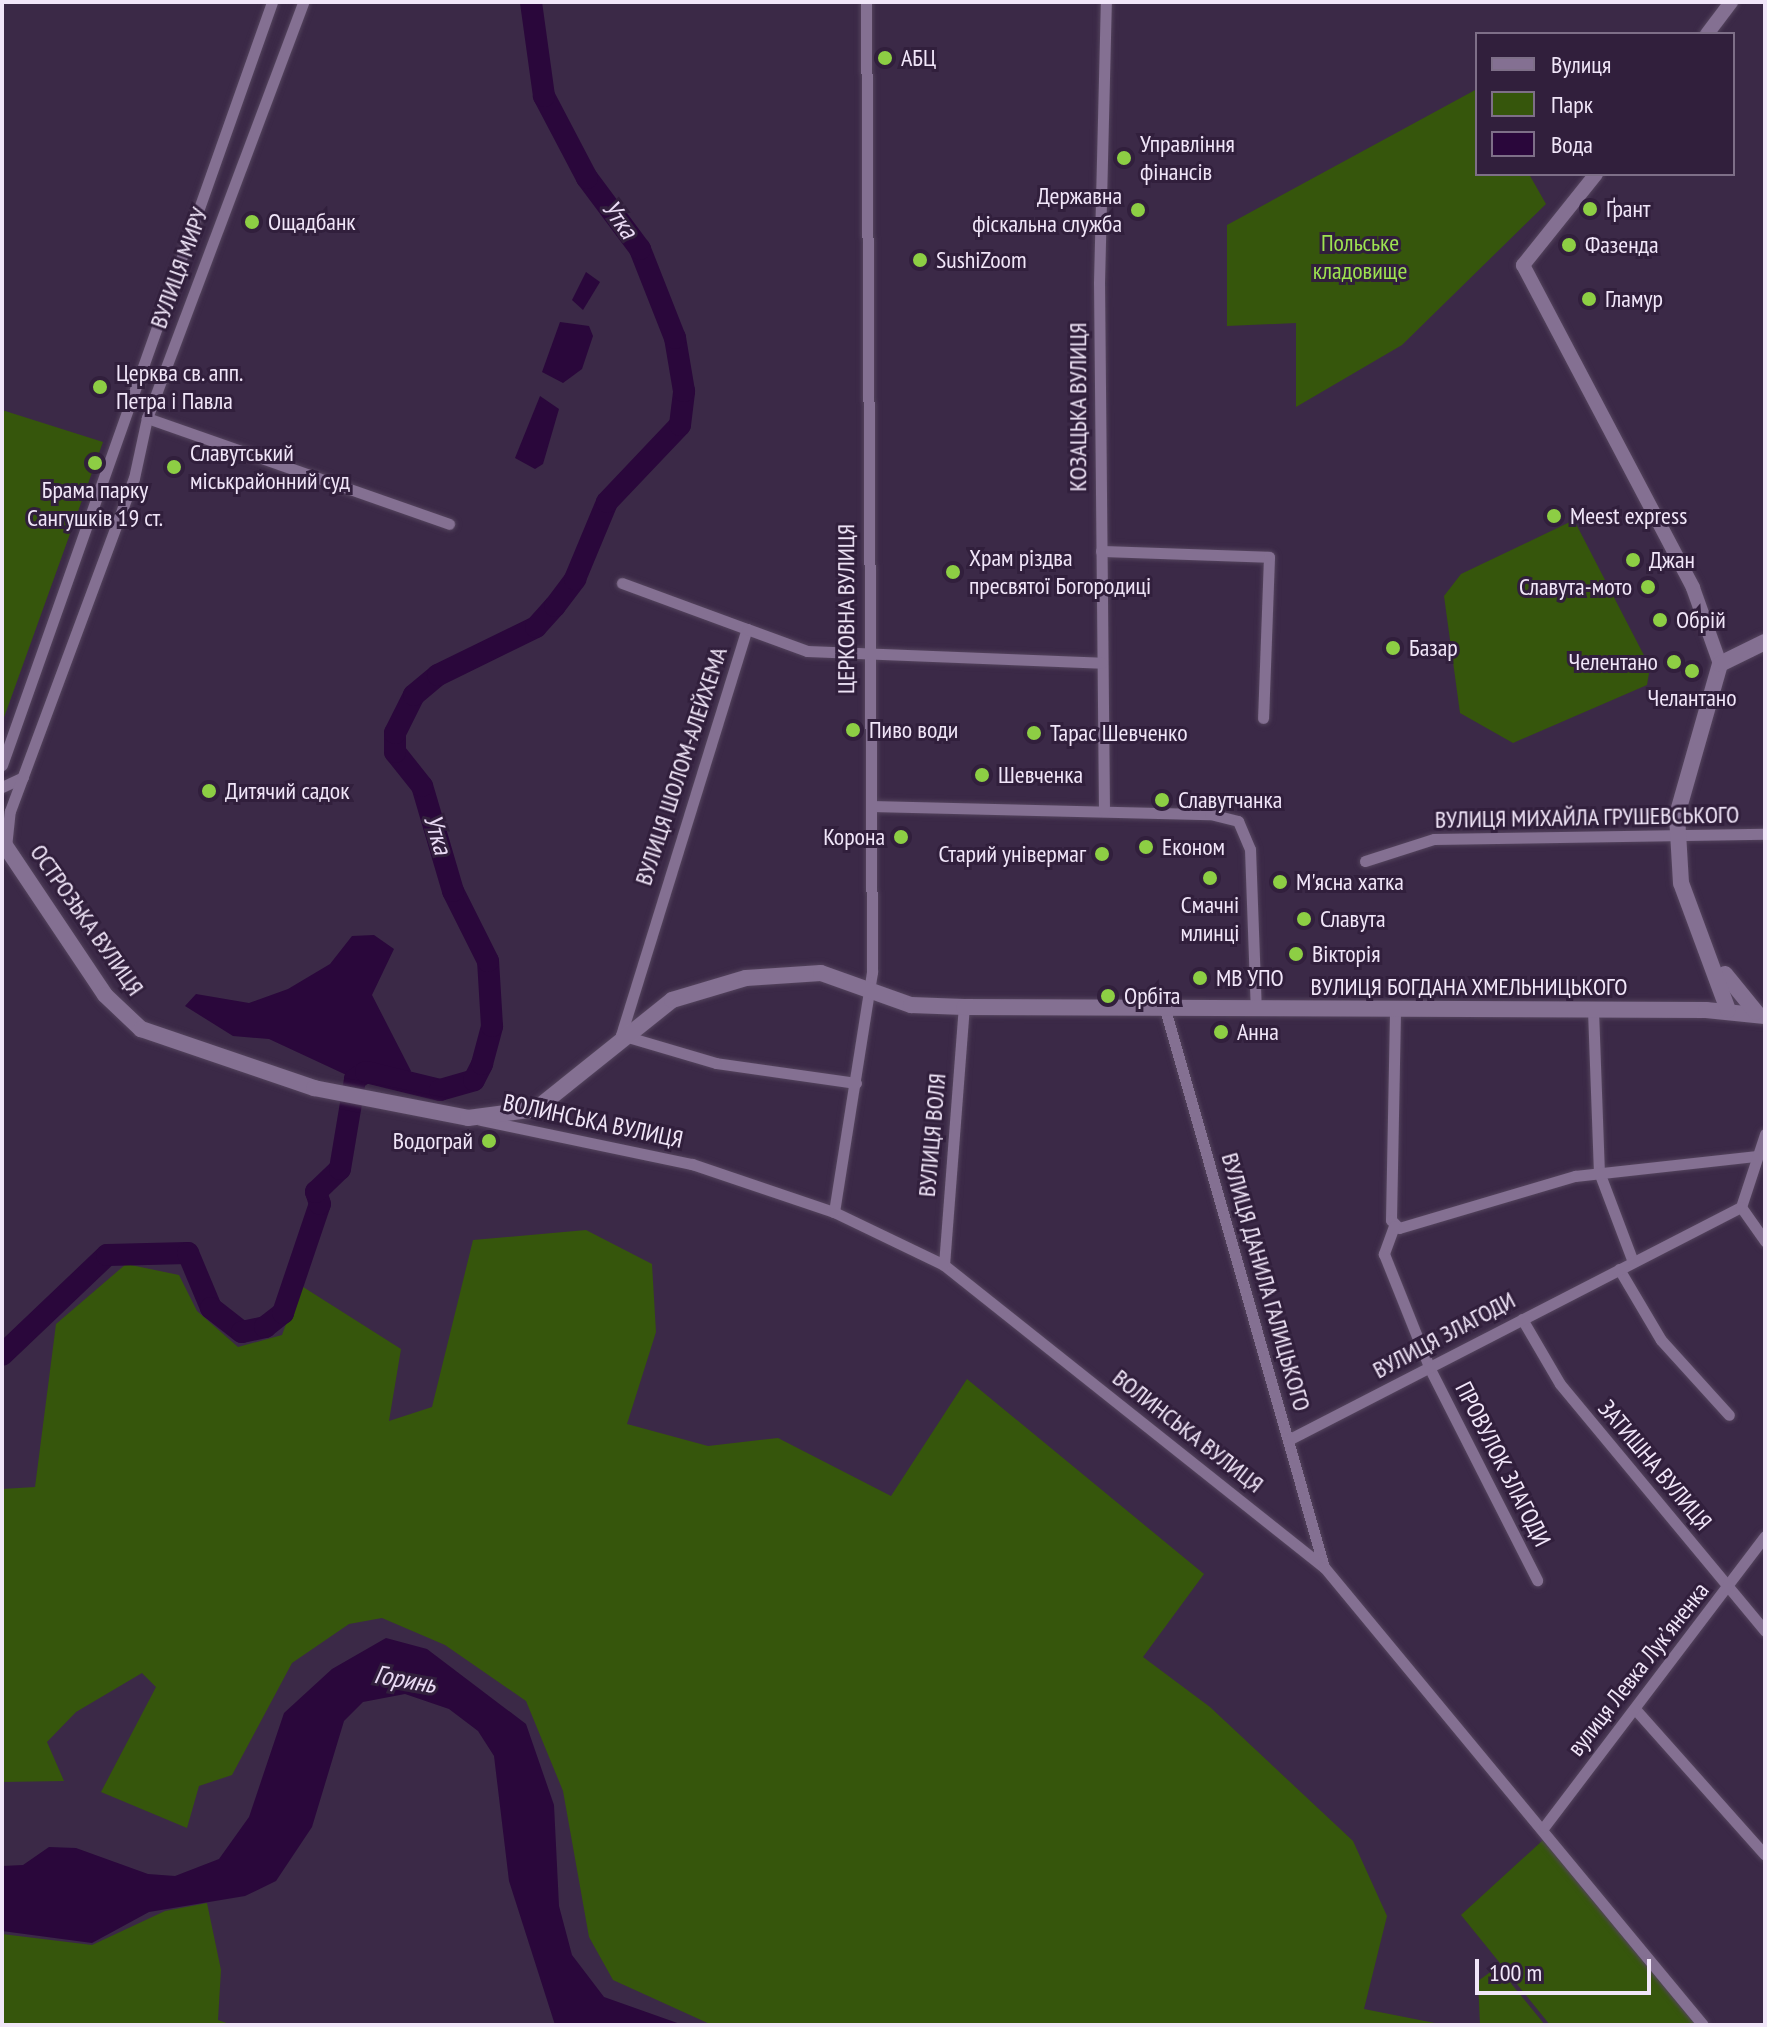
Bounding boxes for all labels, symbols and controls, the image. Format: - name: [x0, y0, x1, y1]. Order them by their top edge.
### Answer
- legend: [1475, 32, 1735, 176]
- place label: АБЦ: [901, 44, 936, 72]
- marker: АБЦ: [876, 49, 894, 67]
- text: Вулиця: [1551, 49, 1611, 80]
- text: Парк: [1551, 89, 1593, 120]
- text: Вода: [1551, 129, 1593, 160]
- place label: Управління фінансів: [1140, 130, 1235, 186]
- marker: Управління фінансів: [1115, 149, 1133, 167]
- place label: Державна фіскальна служба: [972, 182, 1122, 238]
- water label: Утка: [596, 194, 644, 244]
- place label: Ґрант: [1606, 195, 1651, 223]
- marker: Ґрант: [1581, 200, 1599, 218]
- marker: Державна фіскальна служба: [1129, 201, 1147, 219]
- street label: ВУЛИЦЯ МИРУ: [144, 204, 214, 332]
- place label: Ощадбанк: [268, 208, 356, 236]
- marker: Ощадбанк: [243, 213, 261, 231]
- park label: Польське кладовище: [1313, 229, 1407, 285]
- place label: Фазенда: [1585, 231, 1659, 259]
- marker: Фазенда: [1560, 236, 1578, 254]
- place label: SushiZoom: [936, 246, 1027, 274]
- marker: SushiZoom: [911, 251, 929, 269]
- place label: Гламур: [1605, 285, 1663, 313]
- marker: Гламур: [1580, 290, 1598, 308]
- street label: КОЗАЦЬКА ВУЛИЦЯ: [1064, 322, 1092, 492]
- place label: Церква св. апп. Петра і Павла: [116, 359, 245, 415]
- marker: Церква св. апп. Петра і Павла: [91, 378, 109, 396]
- place label: Славутський міськрайонний суд: [190, 439, 350, 495]
- marker: Брама парку Сангушків 19 ст.: [86, 454, 104, 472]
- marker: Славутський міськрайонний суд: [165, 458, 183, 476]
- place label: Брама парку Сангушків 19 ст.: [27, 476, 163, 532]
- place label: Meest express: [1570, 502, 1687, 530]
- marker: Meest express: [1545, 507, 1563, 525]
- street label: ЦЕРКОВНА ВУЛИЦЯ: [832, 524, 860, 694]
- place label: Храм різдва пресвятої Богородиці: [969, 544, 1151, 600]
- place label: Джан: [1649, 546, 1695, 574]
- marker: Джан: [1624, 551, 1642, 569]
- marker: Храм різдва пресвятої Богородиці: [944, 563, 962, 581]
- place label: Славута-мото: [1519, 573, 1632, 601]
- marker: Славута-мото: [1639, 578, 1657, 596]
- place label: Обрій: [1676, 606, 1726, 634]
- marker: Обрій: [1651, 611, 1669, 629]
- place label: Базар: [1409, 634, 1458, 662]
- marker: Базар: [1384, 639, 1402, 657]
- street label: ВУЛИЦЯ ШОЛОМ-АЛЕЙХЕМА: [629, 643, 733, 889]
- place label: Челентано: [1569, 648, 1658, 676]
- marker: Челентано: [1665, 653, 1683, 671]
- marker: Челантано: [1683, 662, 1701, 680]
- place label: Челантано: [1647, 684, 1737, 712]
- place label: Пиво води: [869, 716, 958, 744]
- place label: Тарас Шевченко: [1050, 719, 1187, 747]
- marker: Пиво води: [844, 721, 862, 739]
- marker: Тарас Шевченко: [1025, 724, 1043, 742]
- place label: Шевченка: [998, 761, 1083, 789]
- marker: Шевченка: [973, 766, 991, 784]
- place label: Дитячий садок: [225, 777, 350, 805]
- marker: Дитячий садок: [200, 782, 218, 800]
- place label: Славутчанка: [1178, 786, 1282, 814]
- marker: Славутчанка: [1153, 791, 1171, 809]
- street label: ВУЛИЦЯ МИХАЙЛА ГРУШЕВСЬКОГО: [1434, 800, 1740, 834]
- water label: Утка: [417, 810, 459, 858]
- place label: Корона: [823, 823, 885, 851]
- marker: Корона: [892, 828, 910, 846]
- place label: Економ: [1162, 833, 1225, 861]
- marker: Економ: [1137, 838, 1155, 856]
- street label: ОСТРОЗЬКА ВУЛИЦЯ: [24, 839, 150, 1001]
- place label: Старий універмаг: [938, 840, 1086, 868]
- marker: Старий універмаг: [1093, 845, 1111, 863]
- place label: М'ясна хатка: [1296, 868, 1404, 896]
- marker: Смачні млинці: [1201, 869, 1219, 887]
- marker: М'ясна хатка: [1271, 873, 1289, 891]
- place label: Смачні млинці: [1180, 891, 1240, 947]
- place label: Славута: [1320, 905, 1386, 933]
- marker: Славута: [1295, 910, 1313, 928]
- place label: Вікторія: [1312, 940, 1380, 968]
- marker: Вікторія: [1287, 945, 1305, 963]
- place label: МВ УПО: [1216, 964, 1284, 992]
- marker: МВ УПО: [1191, 969, 1209, 987]
- street label: ВУЛИЦЯ БОГДАНА ХМЕЛЬНИЦЬКОГО: [1310, 973, 1628, 1001]
- place label: Орбіта: [1124, 982, 1180, 1010]
- marker: Орбіта: [1099, 987, 1117, 1005]
- place label: Анна: [1237, 1018, 1279, 1046]
- marker: Анна: [1212, 1023, 1230, 1041]
- street label: ВУЛИЦЯ ВОЛЯ: [912, 1072, 952, 1198]
- street label: ВОЛИНСЬКА ВУЛИЦЯ: [500, 1088, 686, 1154]
- place label: Водограй: [393, 1127, 473, 1155]
- marker: Водограй: [480, 1132, 498, 1150]
- street label: ВУЛИЦЯ ДАНИЛА ГАЛИЦЬКОГО: [1215, 1149, 1317, 1415]
- street label: ВУЛИЦЯ ЗЛАГОДИ: [1368, 1285, 1520, 1385]
- street label: ВОЛИНСЬКА ВУЛИЦЯ: [1107, 1363, 1269, 1499]
- street label: ПРОВУЛОК ЗЛАГОДИ: [1449, 1377, 1557, 1551]
- street label: ЗАТИШНА ВУЛИЦЯ: [1592, 1394, 1718, 1536]
- street label: вулиця Левка Лукʼяненка: [1561, 1576, 1715, 1762]
- water label: Горинь: [372, 1658, 438, 1700]
- scale bar: [1479, 1943, 1655, 1993]
- text: 100 m: [1489, 1957, 1542, 1988]

